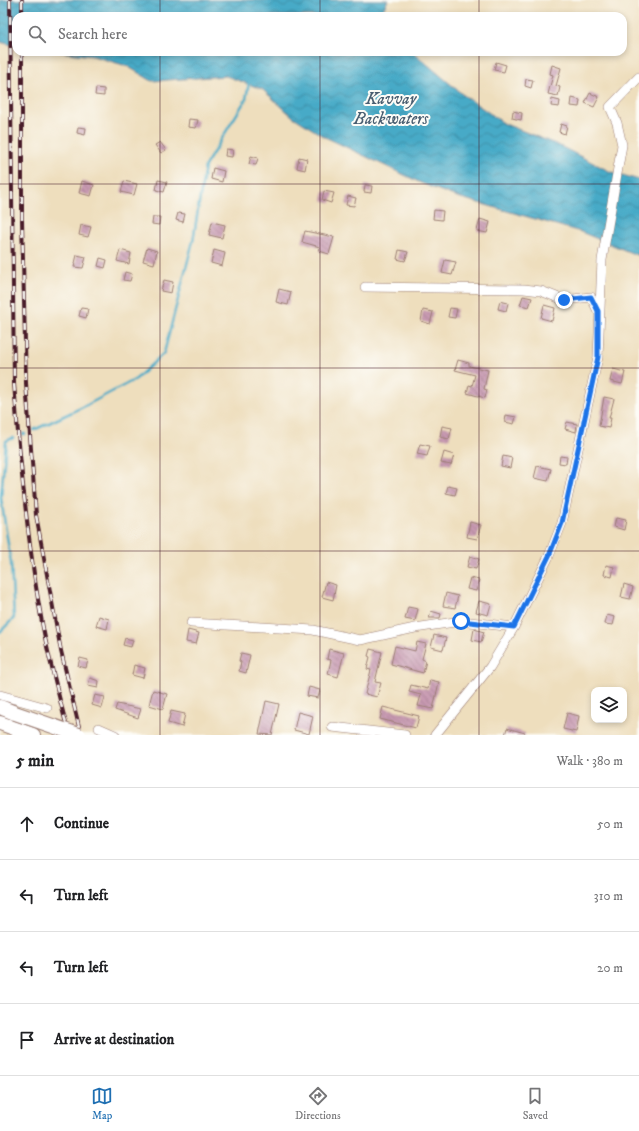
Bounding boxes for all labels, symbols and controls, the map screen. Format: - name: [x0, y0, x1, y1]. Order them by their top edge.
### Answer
- search box: [12, 12, 627, 56]
- icon: search: [26, 23, 48, 45]
- text: Search here: [58, 25, 127, 44]
- water label: Kavvay Backwaters: [353, 88, 429, 130]
- route end: [555, 291, 573, 309]
- route start: [452, 612, 470, 630]
- map controls: [591, 687, 627, 723]
- button: layers: [591, 687, 627, 723]
- text: 5 min: [16, 750, 54, 772]
- text: Walk · 380 m: [556, 753, 623, 769]
- icon: ahead: [16, 813, 38, 835]
- text: Continue: [54, 814, 109, 833]
- text: 50 m: [597, 816, 623, 832]
- icon: left: [16, 885, 38, 907]
- text: Turn left: [54, 886, 108, 905]
- text: 310 m: [594, 888, 623, 904]
- icon: left: [16, 957, 38, 979]
- text: Turn left: [54, 958, 108, 977]
- text: 20 m: [597, 960, 623, 976]
- icon: arrive: [16, 1029, 38, 1051]
- text: Arrive at destination: [54, 1030, 174, 1049]
- tab: Map: [91, 1085, 113, 1123]
- tab: Directions: [295, 1085, 341, 1123]
- tab: Saved: [523, 1085, 548, 1123]

